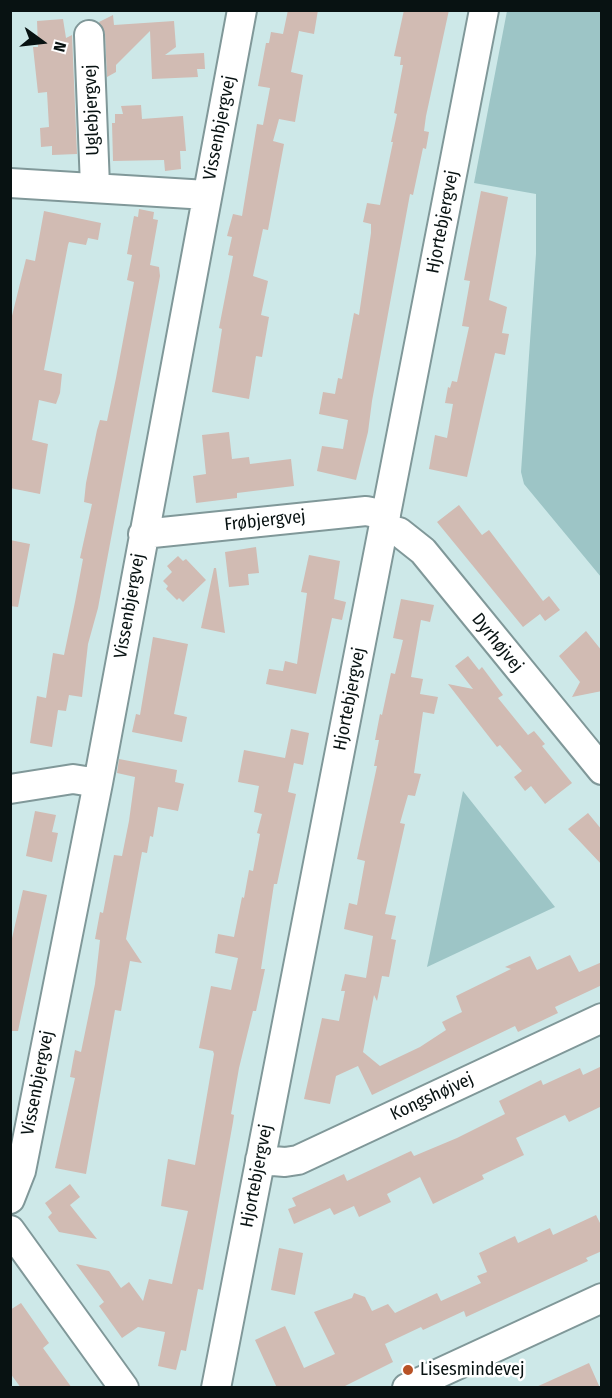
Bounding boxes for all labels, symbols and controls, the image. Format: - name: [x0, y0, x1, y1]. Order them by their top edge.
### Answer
- north arrow: [12, 12, 72, 72]
- text: N: [49, 40, 70, 54]
- street label: Uglebjergvej: [80, 64, 104, 156]
- street label: Vissenbjergvej: [199, 74, 241, 182]
- street label: Hjortebjergvej: [422, 169, 464, 275]
- street label: Frøbjergvej: [223, 506, 307, 536]
- street label: Vissenbjergvej: [110, 552, 150, 660]
- street label: Dyrhøjvej: [467, 609, 527, 677]
- street label: Hjortebjergvej: [329, 646, 371, 752]
- street label: Vissenbjergvej: [17, 1029, 59, 1137]
- street label: Kongshøjvej: [387, 1068, 477, 1126]
- street label: Hjortebjergvej: [236, 1123, 278, 1229]
- place label: Lisesmindevej: [420, 1359, 524, 1381]
- marker: Lisesmindevej: [401, 1363, 415, 1377]

